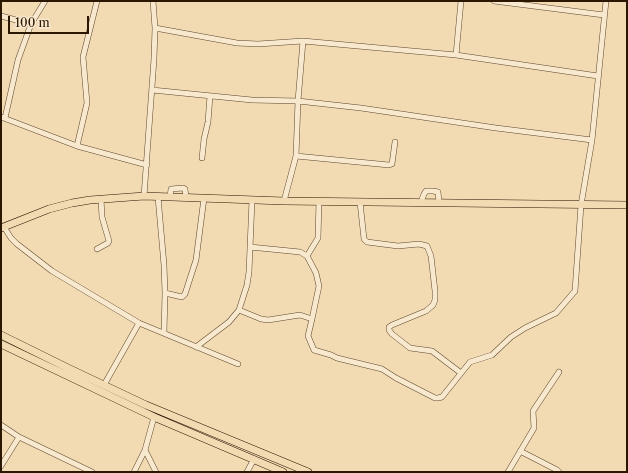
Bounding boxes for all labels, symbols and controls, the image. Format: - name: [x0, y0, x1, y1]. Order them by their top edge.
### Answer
- scale bar: [10, 8, 91, 34]
- text: 100 m: [15, 15, 50, 30]

